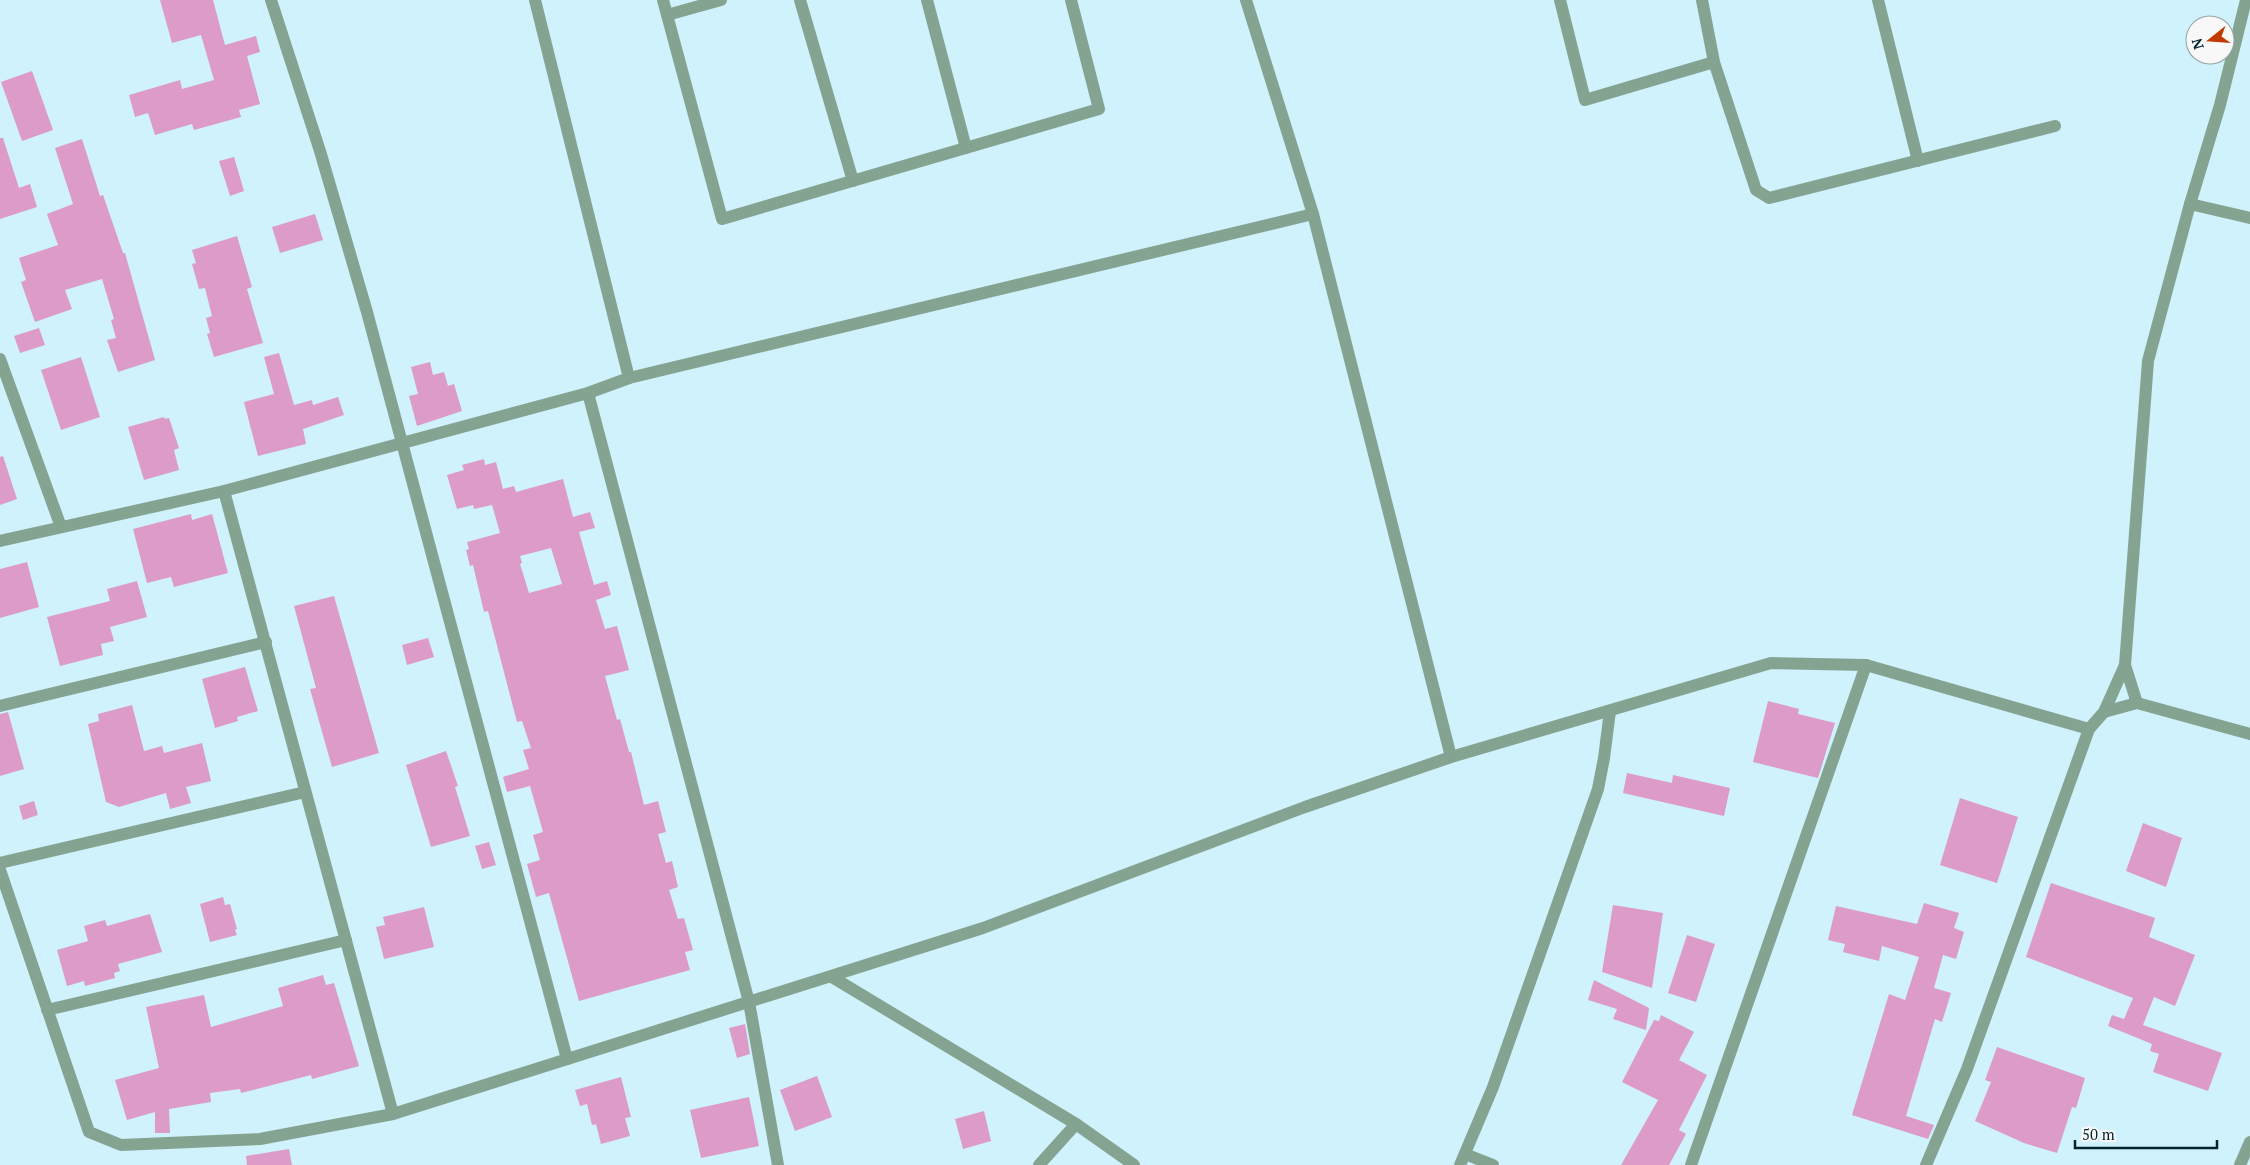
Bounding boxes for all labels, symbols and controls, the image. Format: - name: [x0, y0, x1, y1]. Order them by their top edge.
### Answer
- north arrow: [2185, 15, 2235, 65]
- text: N: [2186, 36, 2208, 52]
- scale bar: [2075, 1118, 2218, 1150]
- text: 50 m: [2082, 1124, 2115, 1144]

